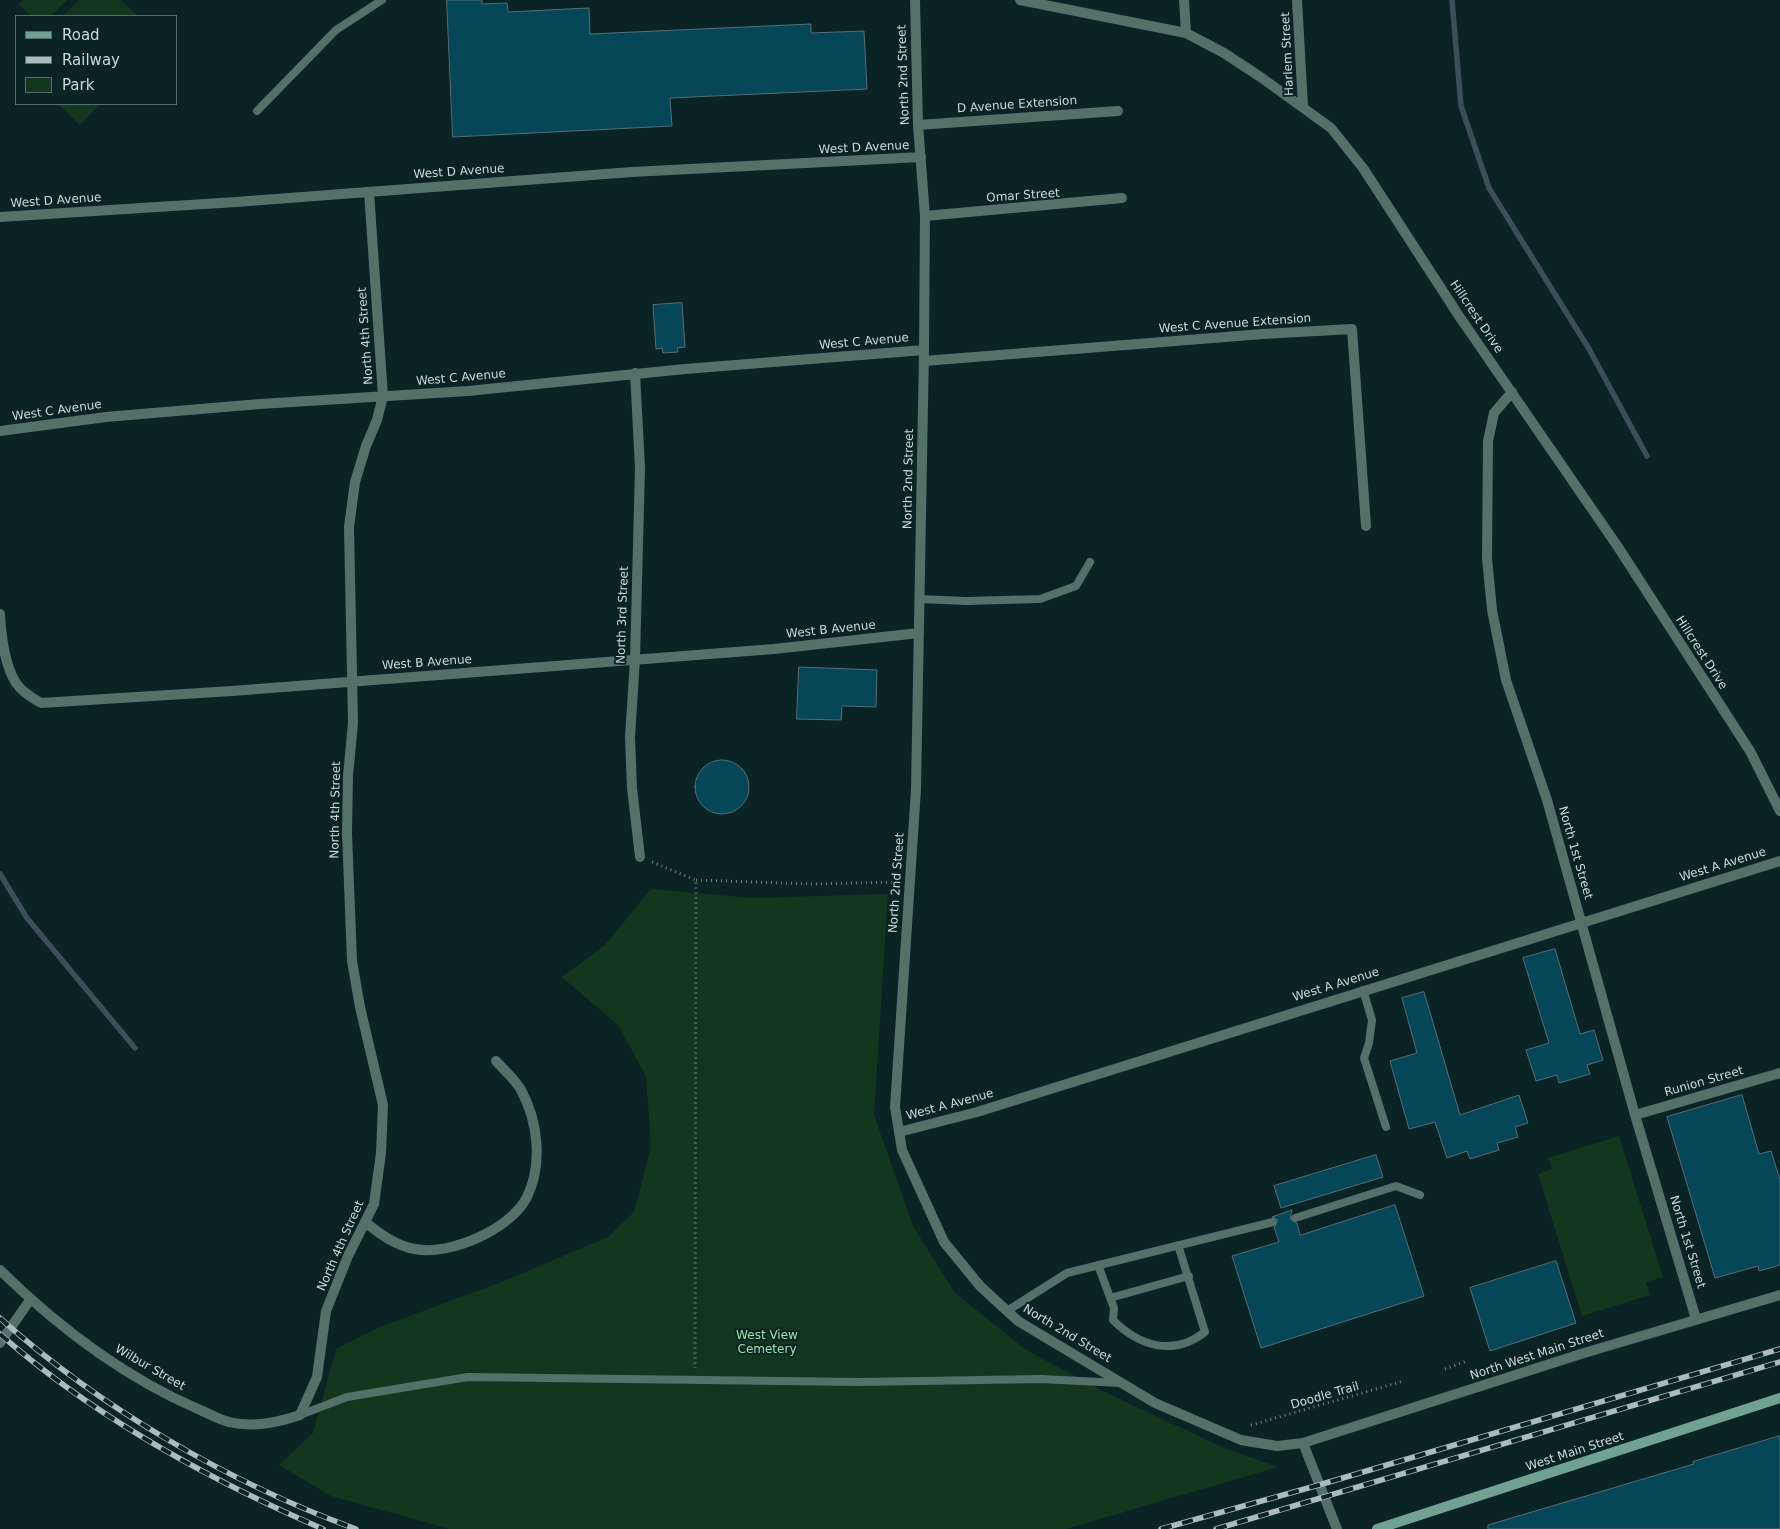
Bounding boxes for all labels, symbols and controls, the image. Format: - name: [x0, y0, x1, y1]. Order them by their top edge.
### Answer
- street label: Harlem Street: [1279, 12, 1297, 96]
- legend: [15, 15, 178, 105]
- street label: North 2nd Street: [895, 25, 913, 125]
- text: Road: [62, 26, 100, 44]
- text: Railway: [62, 51, 120, 69]
- text: Park: [62, 76, 94, 94]
- street label: D Avenue Extension: [956, 94, 1078, 116]
- street label: West D Avenue: [818, 138, 910, 158]
- street label: West D Avenue: [413, 162, 505, 182]
- street label: Omar Street: [986, 186, 1060, 206]
- street label: West D Avenue: [10, 191, 102, 211]
- street label: Hillcrest Drive: [1446, 278, 1506, 356]
- street label: North 4th Street: [355, 287, 377, 385]
- street label: West C Avenue Extension: [1158, 311, 1312, 337]
- street label: West C Avenue: [818, 331, 910, 353]
- street label: West C Avenue: [415, 367, 507, 389]
- street label: West C Avenue: [11, 398, 103, 424]
- street label: North 2nd Street: [901, 429, 917, 529]
- street label: North 3rd Street: [614, 566, 632, 664]
- street label: Hillcrest Drive: [1672, 614, 1730, 692]
- street label: West B Avenue: [786, 618, 876, 642]
- street label: West B Avenue: [382, 653, 472, 673]
- street label: North 4th Street: [328, 761, 344, 859]
- street label: North 1st Street: [1555, 805, 1595, 901]
- street label: North 2nd Street: [886, 832, 908, 934]
- street label: West A Avenue: [1678, 845, 1768, 885]
- street label: West A Avenue: [1291, 965, 1381, 1005]
- street label: Runion Street: [1663, 1064, 1745, 1100]
- street label: West A Avenue: [905, 1086, 995, 1124]
- street label: North 1st Street: [1666, 1194, 1708, 1290]
- street label: North 4th Street: [315, 1198, 367, 1294]
- street label: North 2nd Street: [1020, 1302, 1114, 1366]
- street label: North West Main Street: [1468, 1327, 1606, 1383]
- park label: West View Cemetery: [736, 1329, 798, 1357]
- street label: Wilbur Street: [112, 1342, 188, 1394]
- street label: Doodle Trail: [1289, 1379, 1361, 1413]
- street label: West Main Street: [1524, 1429, 1626, 1475]

